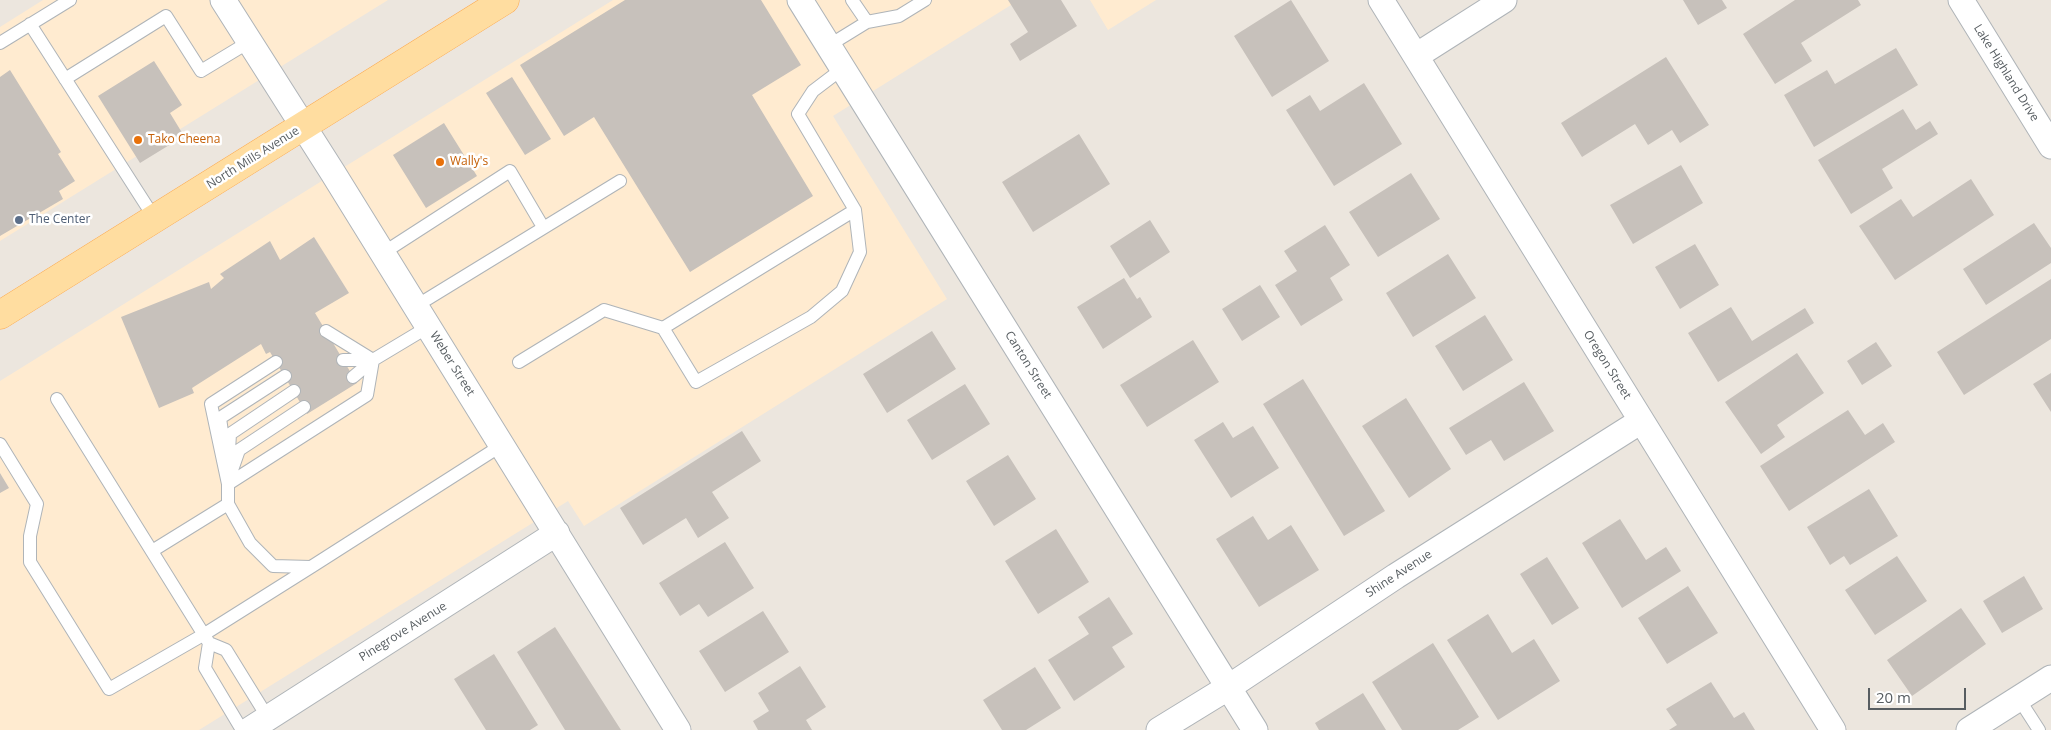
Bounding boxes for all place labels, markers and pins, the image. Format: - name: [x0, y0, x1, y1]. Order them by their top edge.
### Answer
- place label: Tako Cheena: [148, 133, 220, 147]
- marker: Tako Cheena: [132, 134, 144, 146]
- place label: Wally's: [450, 155, 488, 169]
- marker: Wally's: [434, 156, 446, 168]
- place label: The Center: [29, 213, 90, 227]
- marker: The Center: [13, 214, 25, 226]

